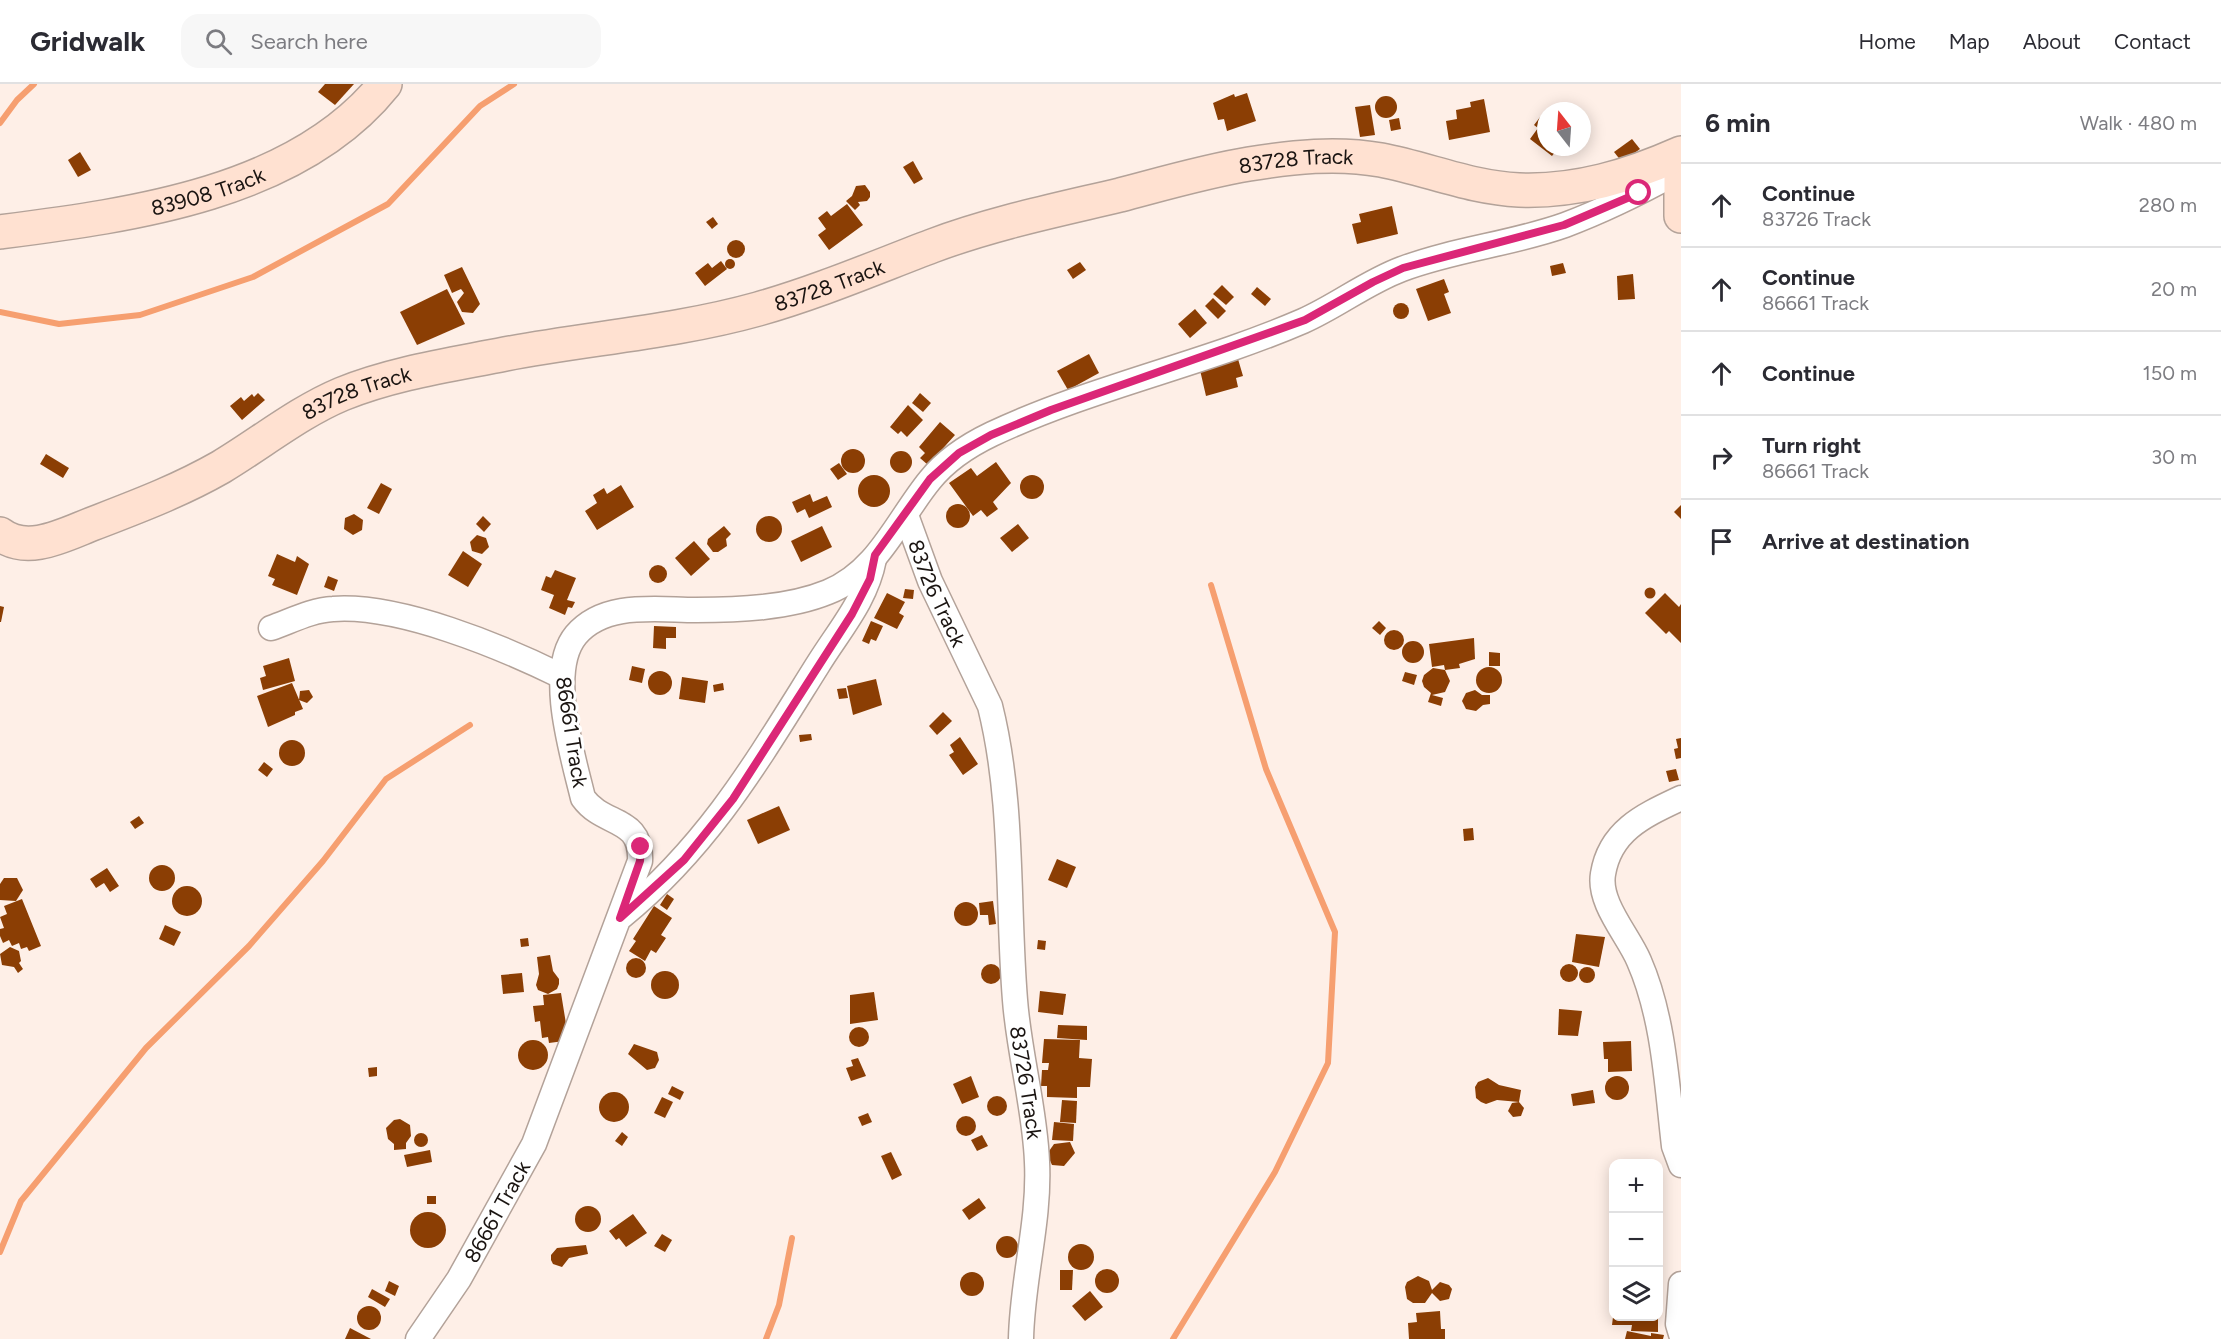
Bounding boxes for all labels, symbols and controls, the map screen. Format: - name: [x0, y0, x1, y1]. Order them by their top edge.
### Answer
- search box: [181, 14, 601, 68]
- text: Gridwalk: [30, 24, 145, 58]
- icon: search: [202, 25, 235, 58]
- text: Search here: [250, 28, 368, 55]
- text: Home: [1859, 29, 1916, 54]
- text: Map: [1949, 29, 1990, 54]
- text: About: [2023, 29, 2081, 54]
- text: Contact: [2114, 29, 2191, 54]
- north arrow: [1537, 102, 1591, 156]
- text: 6 min: [1705, 107, 1771, 139]
- text: Walk · 480 m: [2080, 111, 2197, 135]
- street label: 83728 Track: [1236, 143, 1355, 178]
- street label: 83908 Track: [148, 161, 269, 220]
- route start: [1625, 179, 1651, 205]
- text: Continue: [1762, 180, 1855, 207]
- icon: ahead: [1705, 189, 1738, 222]
- text: 280 m: [2139, 193, 2197, 217]
- text: 83726 Track: [1762, 207, 1871, 231]
- street label: 83728 Track: [771, 253, 888, 316]
- text: Continue: [1762, 264, 1855, 291]
- icon: ahead: [1705, 273, 1738, 306]
- text: 20 m: [2151, 277, 2197, 301]
- text: 86661 Track: [1762, 291, 1869, 315]
- icon: ahead: [1705, 357, 1738, 390]
- text: Continue: [1762, 360, 1855, 387]
- street label: 83728 Track: [297, 361, 414, 425]
- text: 150 m: [2142, 361, 2197, 385]
- text: Turn right: [1762, 432, 1861, 459]
- icon: right: [1705, 441, 1738, 474]
- text: 30 m: [2151, 445, 2197, 469]
- text: 86661 Track: [1762, 459, 1869, 483]
- icon: arrive: [1705, 525, 1738, 558]
- text: Arrive at destination: [1762, 528, 1970, 555]
- street label: 83726 Track: [903, 536, 972, 651]
- street label: 86661 Track: [551, 675, 593, 790]
- route end: [627, 833, 653, 859]
- street label: 83726 Track: [1005, 1024, 1048, 1141]
- street label: 86661 Track: [458, 1155, 535, 1267]
- map controls: [1609, 1159, 1663, 1321]
- button: +: [1609, 1159, 1663, 1213]
- button: −: [1609, 1213, 1663, 1267]
- button: layers: [1609, 1267, 1663, 1321]

